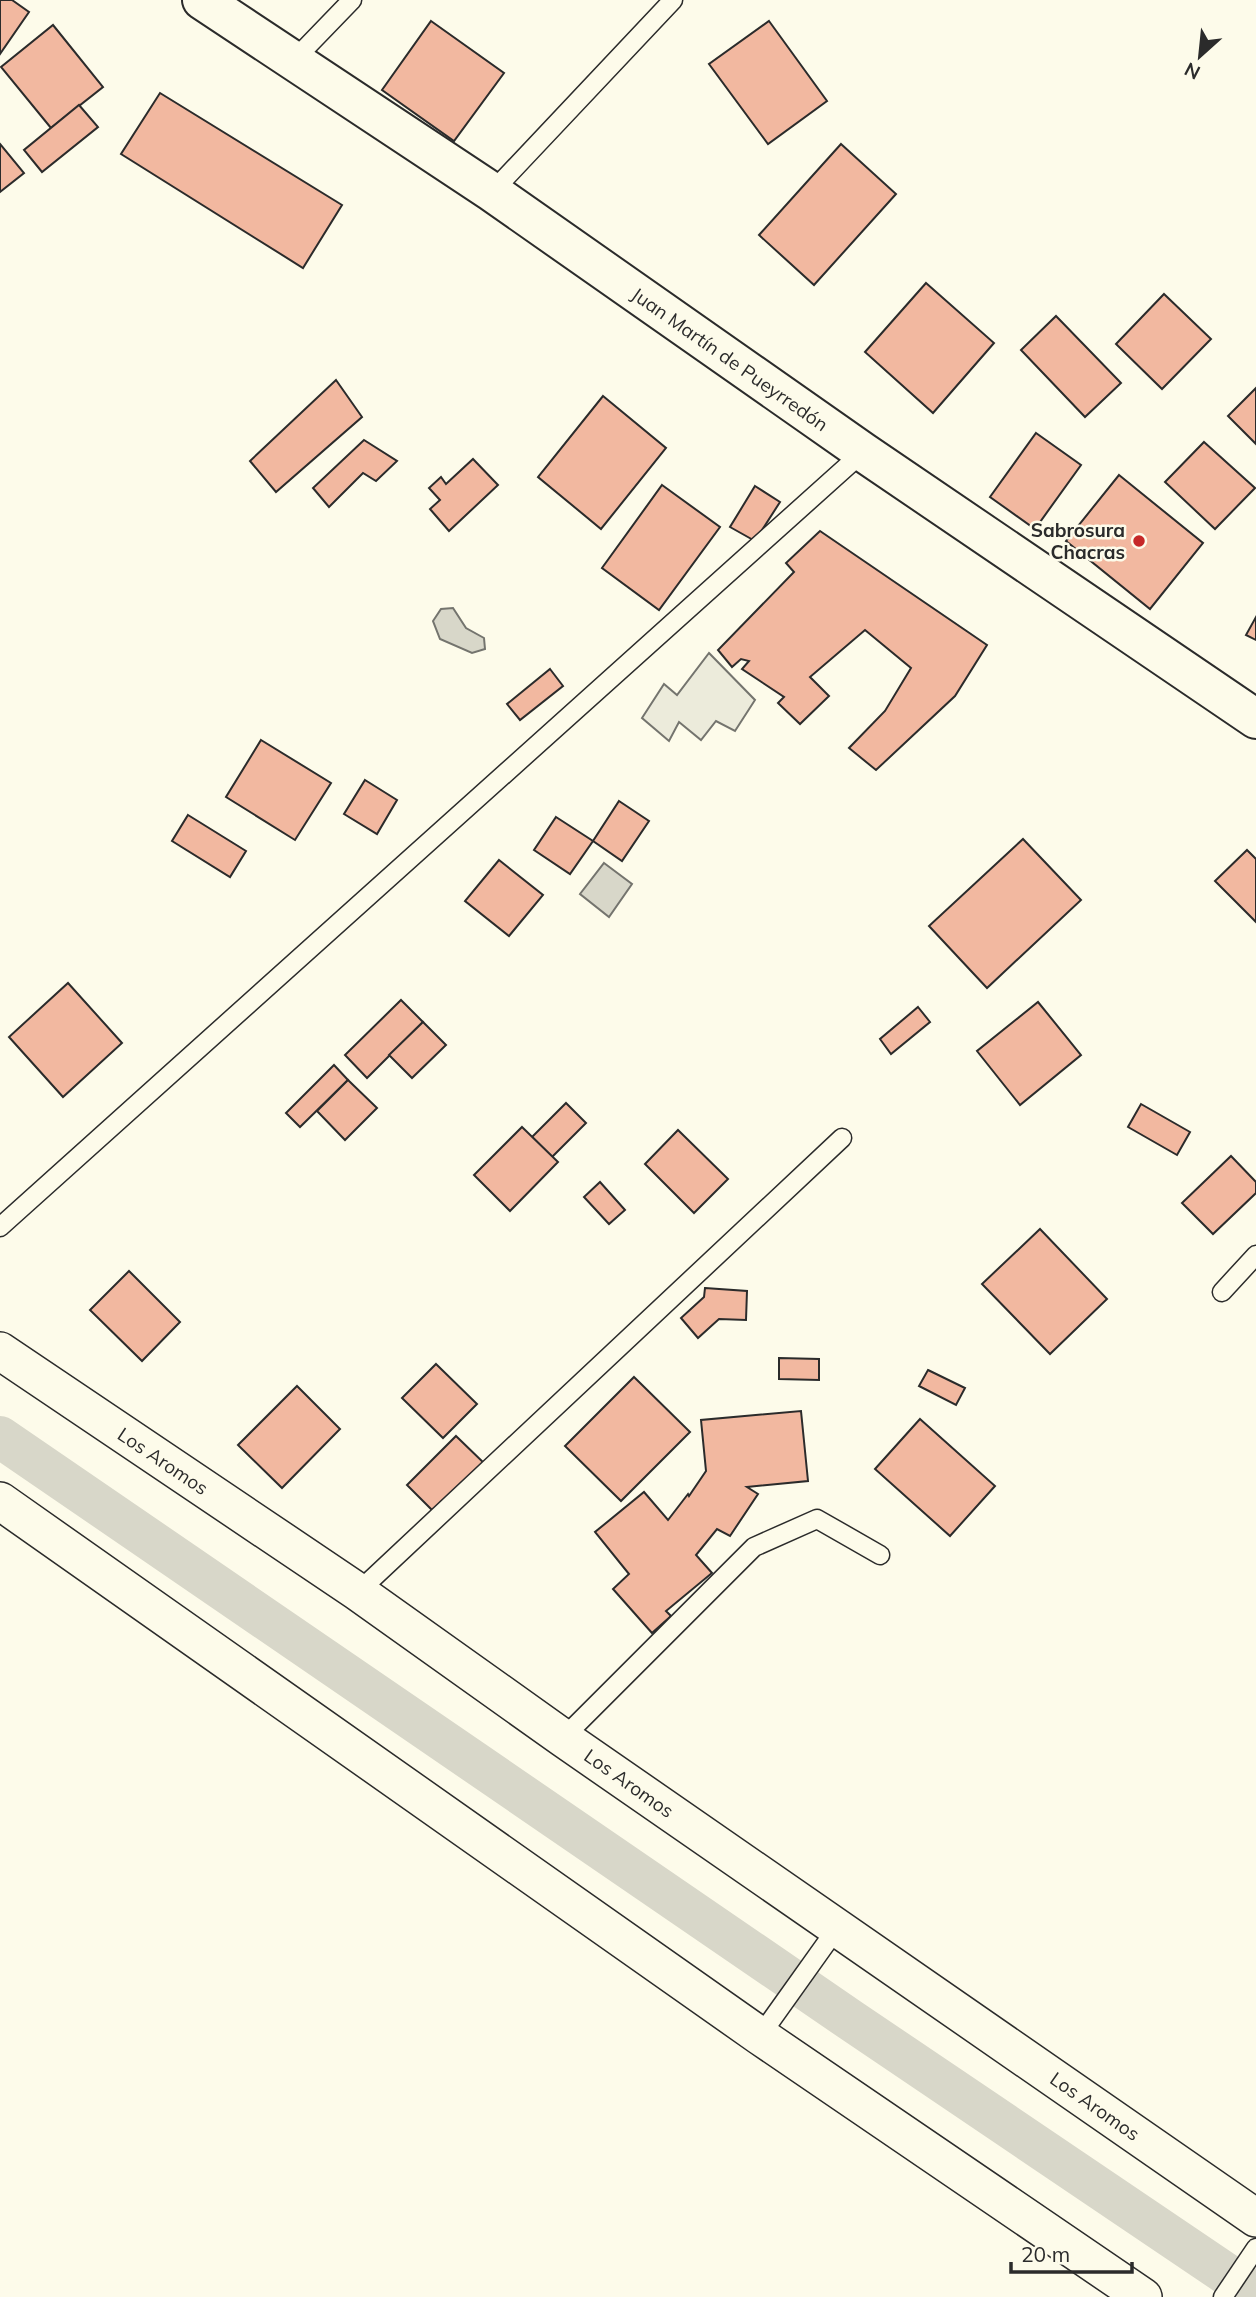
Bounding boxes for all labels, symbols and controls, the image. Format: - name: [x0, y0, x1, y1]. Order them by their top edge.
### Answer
- north arrow: [1165, 21, 1235, 91]
- text: N: [1180, 57, 1204, 85]
- street label: Juan Martín de Pueyrredón: [627, 282, 833, 436]
- place label: Sabrosura Chacras: [1031, 518, 1125, 564]
- marker: Sabrosura Chacras: [1131, 533, 1147, 549]
- street label: Los Aromos: [113, 1422, 213, 1500]
- street label: Los Aromos: [580, 1743, 678, 1823]
- street label: Los Aromos: [1046, 2066, 1144, 2146]
- scale bar: [1011, 2230, 1132, 2274]
- text: 20 m: [1021, 2241, 1070, 2267]

